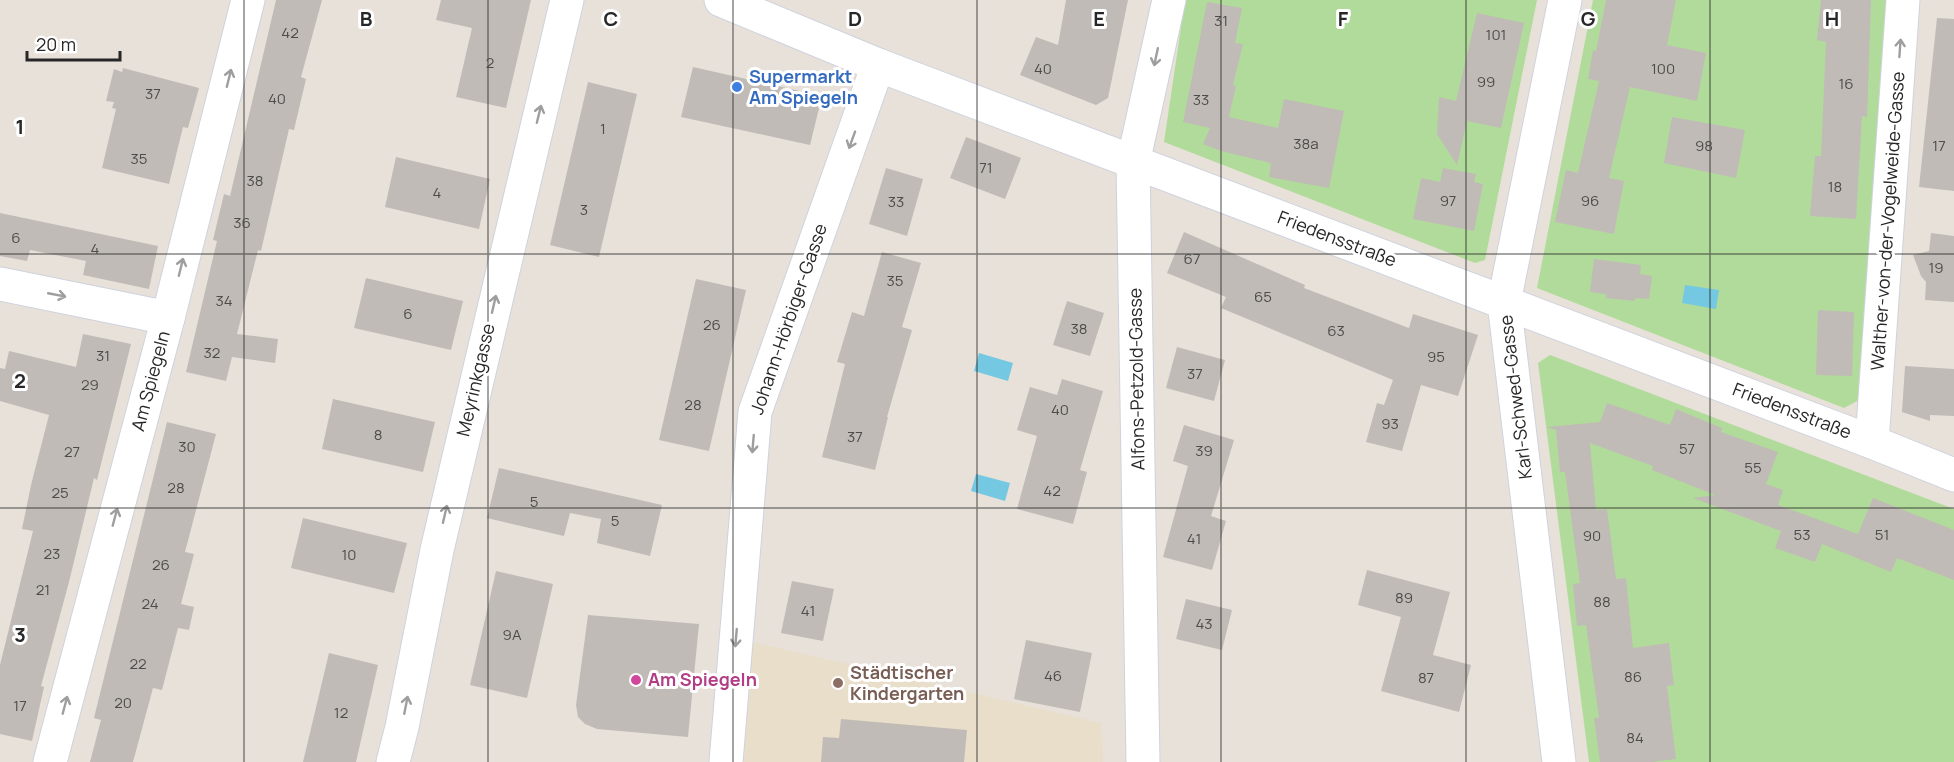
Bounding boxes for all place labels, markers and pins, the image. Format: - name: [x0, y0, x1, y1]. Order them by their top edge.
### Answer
- place label: Supermarkt Am Spiegeln: [749, 64, 858, 109]
- marker: Supermarkt Am Spiegeln: [730, 80, 744, 94]
- place label: Städtischer Kindergarten: [850, 660, 964, 705]
- place label: Am Spiegeln: [648, 667, 757, 691]
- marker: Am Spiegeln: [629, 673, 643, 687]
- marker: Städtischer Kindergarten: [831, 676, 845, 690]

